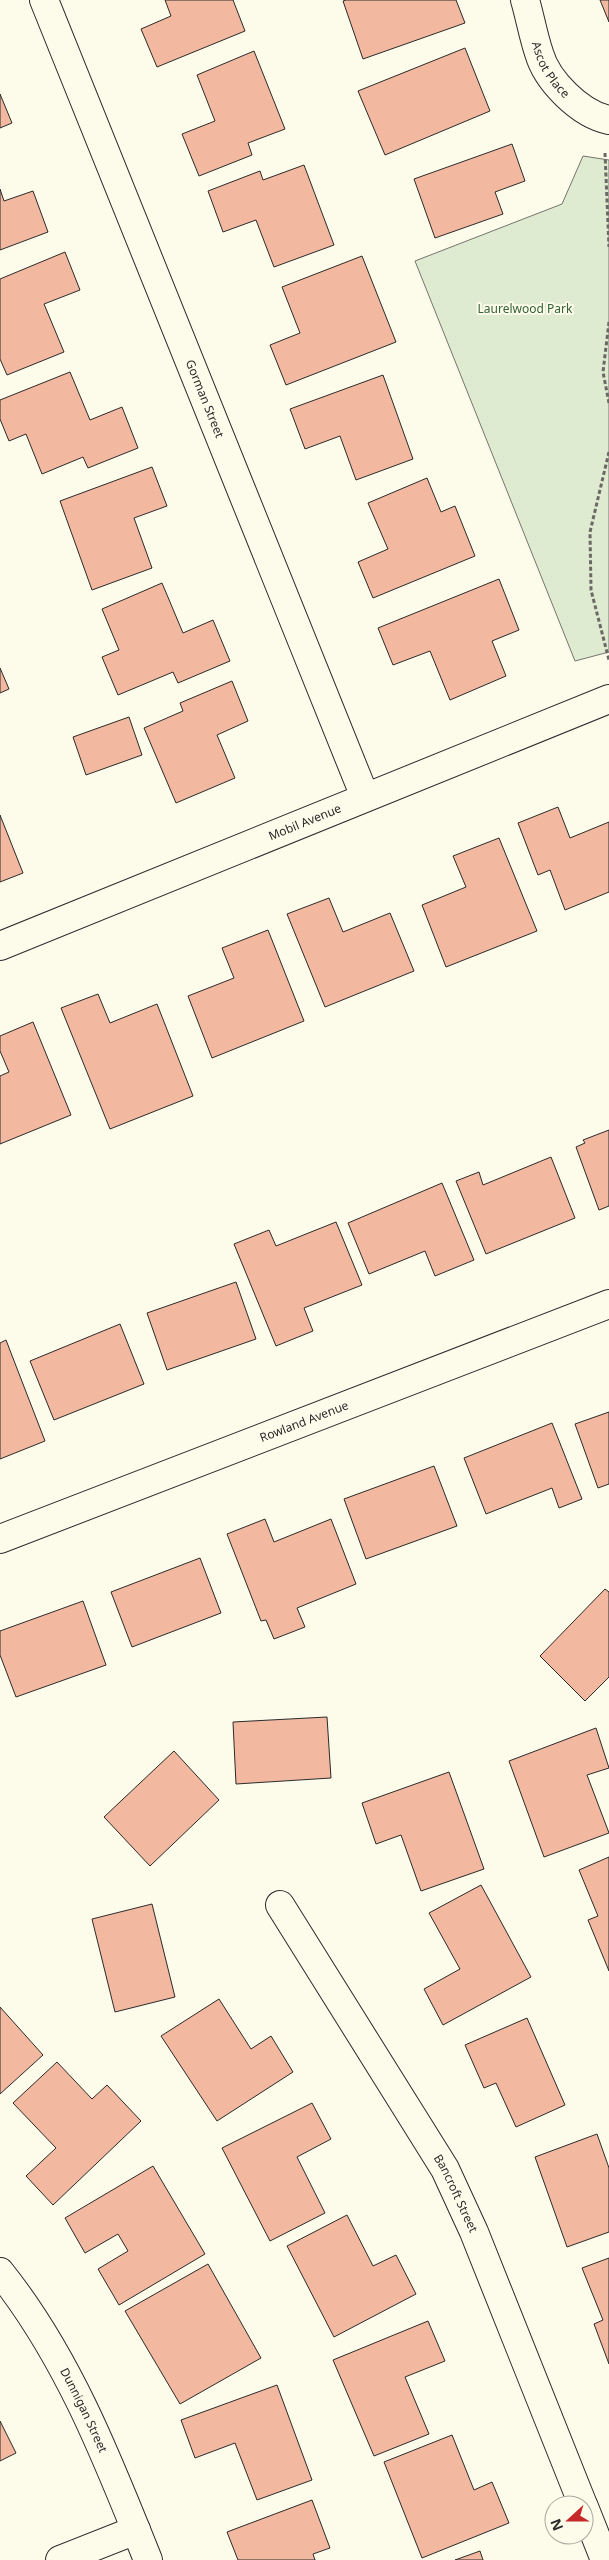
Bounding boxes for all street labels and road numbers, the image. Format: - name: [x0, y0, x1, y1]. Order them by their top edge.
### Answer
- street label: Ascot Place: [528, 39, 574, 102]
- street label: Gorman Street: [182, 357, 229, 441]
- street label: Mobil Avenue: [266, 799, 344, 844]
- street label: Rowland Avenue: [257, 1396, 351, 1446]
- street label: Bancroft Street: [430, 2151, 482, 2236]
- street label: Dunnigan Street: [56, 2365, 112, 2456]

